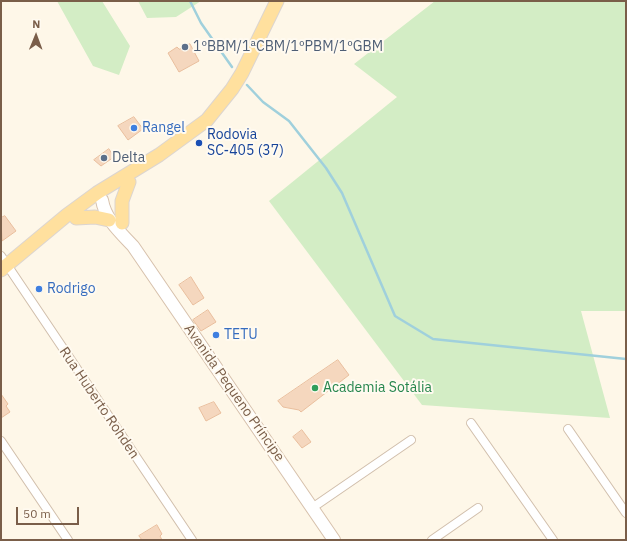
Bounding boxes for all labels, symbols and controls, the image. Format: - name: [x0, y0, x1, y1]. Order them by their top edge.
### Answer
- north arrow: [16, 16, 56, 56]
- text: N: [32, 17, 40, 31]
- place label: 1ºBBM/1ªCBM/1ºPBM/1ºGBM: [193, 39, 383, 55]
- marker: 1ºBBM/1ªCBM/1ºPBM/1ºGBM: [180, 42, 190, 52]
- place label: Rangel: [142, 120, 185, 136]
- marker: Rangel: [129, 123, 139, 133]
- place label: Rodovia SC-405 (37): [207, 127, 284, 160]
- marker: Rodovia SC-405 (37): [194, 138, 204, 148]
- place label: Delta: [112, 150, 145, 166]
- marker: Delta: [99, 153, 109, 163]
- place label: Rodrigo: [47, 281, 95, 297]
- marker: Rodrigo: [34, 284, 44, 294]
- street label: Avenida Pequeno Príncipe: [180, 321, 288, 465]
- place label: TETU: [224, 327, 258, 343]
- marker: TETU: [211, 330, 221, 340]
- street label: Rua Huberto Rohden: [55, 344, 143, 462]
- place label: Academia Sotália: [323, 380, 432, 396]
- marker: Academia Sotália: [310, 383, 320, 393]
- scale bar: [18, 499, 81, 525]
- text: 50 m: [23, 506, 51, 521]

